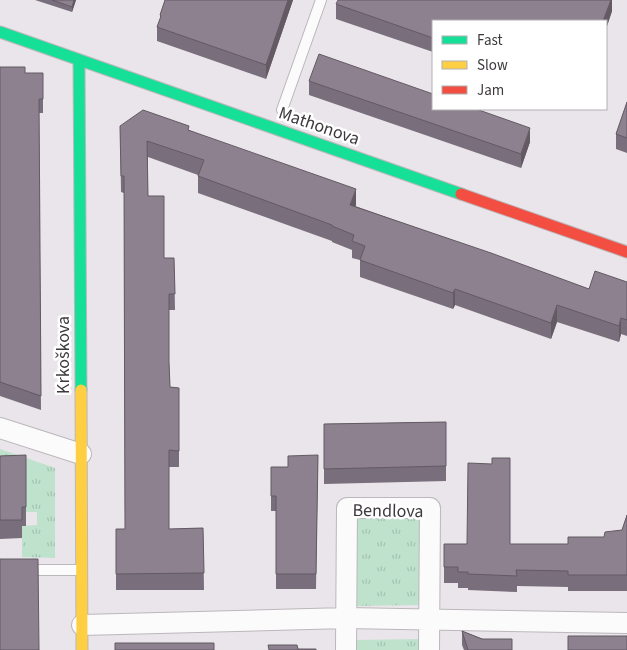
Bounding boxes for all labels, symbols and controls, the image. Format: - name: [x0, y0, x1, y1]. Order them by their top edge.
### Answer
- legend: [432, 20, 607, 110]
- text: Fast: [477, 30, 503, 51]
- text: Slow: [477, 55, 508, 76]
- text: Jam: [477, 80, 504, 101]
- street label: Mathonova: [275, 100, 363, 152]
- street label: Krkoškova: [51, 316, 76, 394]
- street label: Bendlova: [352, 498, 424, 524]

